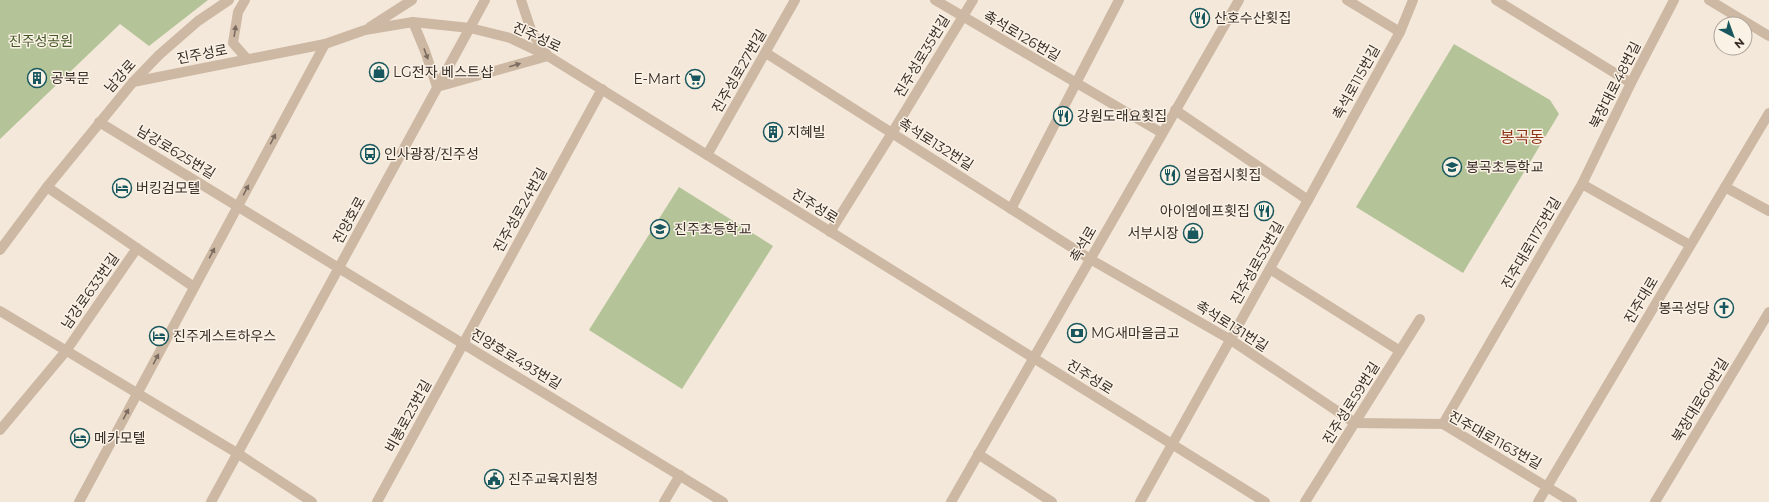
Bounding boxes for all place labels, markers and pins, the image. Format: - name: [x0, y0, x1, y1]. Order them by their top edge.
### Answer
- restaurant icon: 산호수산횟집: [1189, 7, 1211, 29]
- place label: 산호수산횟집: [1214, 9, 1291, 27]
- shop icon: LG전자 베스트샵: [368, 61, 390, 83]
- place label: LG전자 베스트샵: [393, 63, 493, 81]
- building icon: 공북문: [26, 67, 48, 89]
- supermarket icon: E-Mart: [684, 68, 706, 90]
- place label: 공북문: [51, 69, 90, 87]
- place label: E-Mart: [633, 70, 681, 88]
- restaurant icon: 강원도래요횟집: [1052, 105, 1074, 127]
- place label: 강원도래요횟집: [1077, 107, 1167, 125]
- building icon: 지혜빌: [762, 121, 784, 143]
- place label: 지혜빌: [787, 123, 826, 141]
- bus stop icon: 인사광장/진주성: [359, 143, 381, 165]
- place label: 인사광장/진주성: [384, 145, 479, 163]
- school or university icon: 봉곡초등학교: [1441, 156, 1463, 178]
- place label: 봉곡초등학교: [1466, 158, 1543, 176]
- restaurant icon: 얼음접시횟집: [1159, 164, 1181, 186]
- place label: 얼음접시횟집: [1184, 166, 1261, 184]
- hotel icon: 버킹검모텔: [111, 177, 133, 199]
- place label: 버킹검모텔: [136, 179, 200, 197]
- restaurant icon: 아이엠에프횟집: [1253, 200, 1275, 222]
- place label: 아이엠에프횟집: [1160, 202, 1250, 220]
- school or university icon: 진주초등학교: [649, 218, 671, 240]
- place label: 진주초등학교: [674, 220, 751, 238]
- shop icon: 서부시장: [1182, 222, 1204, 244]
- place label: 서부시장: [1127, 224, 1179, 242]
- church icon: 봉곡성당: [1713, 297, 1735, 319]
- place label: 봉곡성당: [1658, 299, 1710, 317]
- bank icon: MG새마을금고: [1066, 322, 1088, 344]
- place label: MG새마을금고: [1091, 324, 1180, 342]
- hotel icon: 진주게스트하우스: [148, 325, 170, 347]
- place label: 진주게스트하우스: [173, 327, 276, 345]
- hotel icon: 메카모텔: [69, 427, 91, 449]
- place label: 메카모텔: [94, 429, 146, 447]
- public building icon: 진주교육지원청: [483, 468, 505, 490]
- place label: 진주교육지원청: [508, 470, 598, 488]

